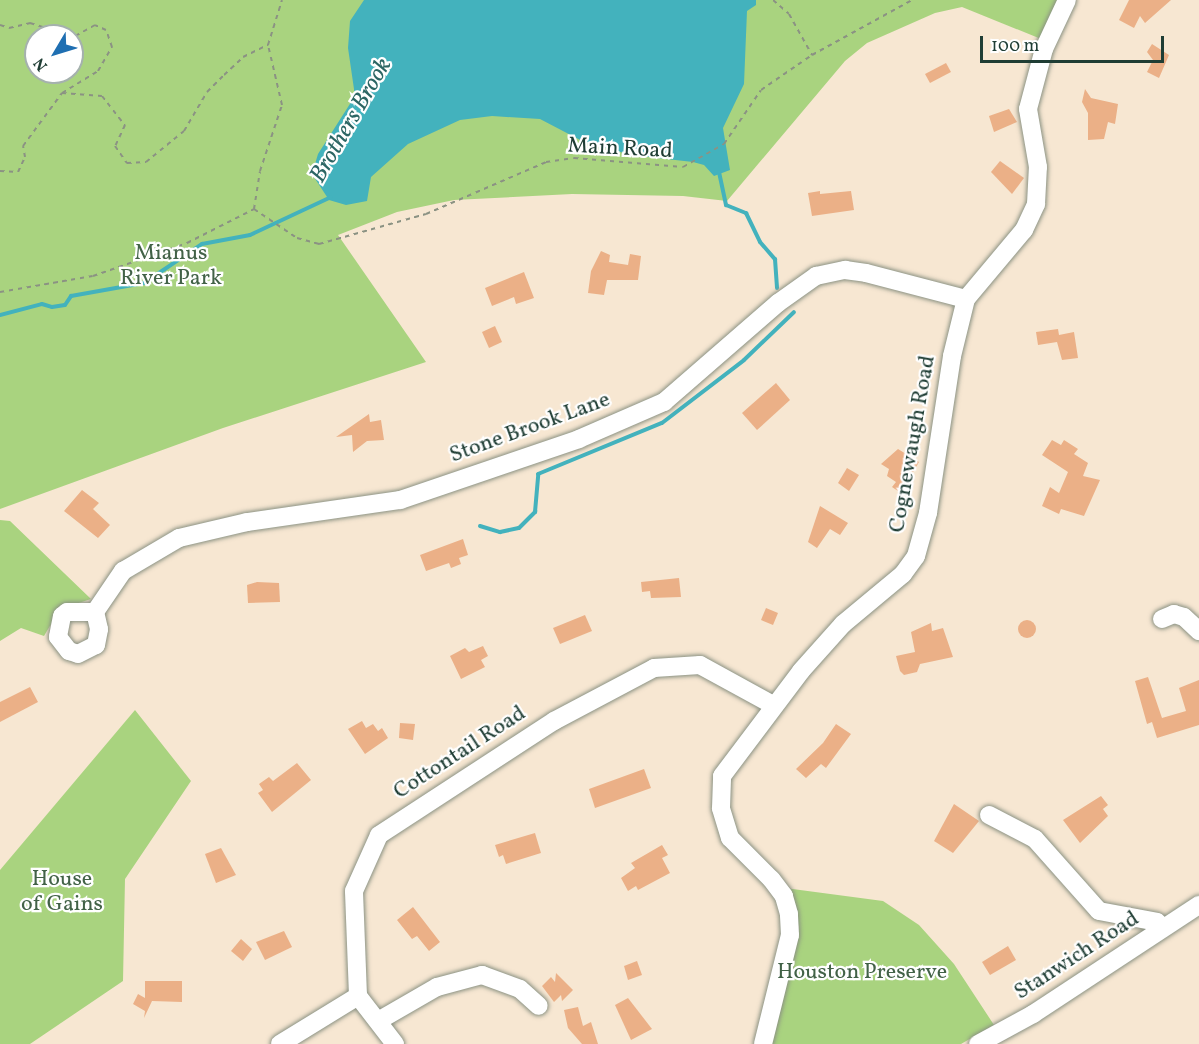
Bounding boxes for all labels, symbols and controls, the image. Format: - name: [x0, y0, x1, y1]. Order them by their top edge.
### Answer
- north arrow: [24, 24, 84, 84]
- scale bar: [983, 24, 1168, 62]
- text: 100 m: [991, 34, 1040, 59]
- text: N: [29, 52, 54, 75]
- water label: Brothers Brook: [305, 53, 399, 189]
- street label: Main Road: [567, 133, 673, 165]
- park label: Mianus River Park: [120, 240, 222, 292]
- street label: Cognewaugh Road: [884, 353, 942, 535]
- street label: Stone Brook Lane: [446, 387, 614, 469]
- street label: Cottontail Road: [389, 701, 531, 805]
- park label: House of Gains: [22, 866, 102, 918]
- street label: Stanwich Road: [1010, 906, 1144, 1006]
- park label: Houston Preserve: [777, 960, 947, 986]

